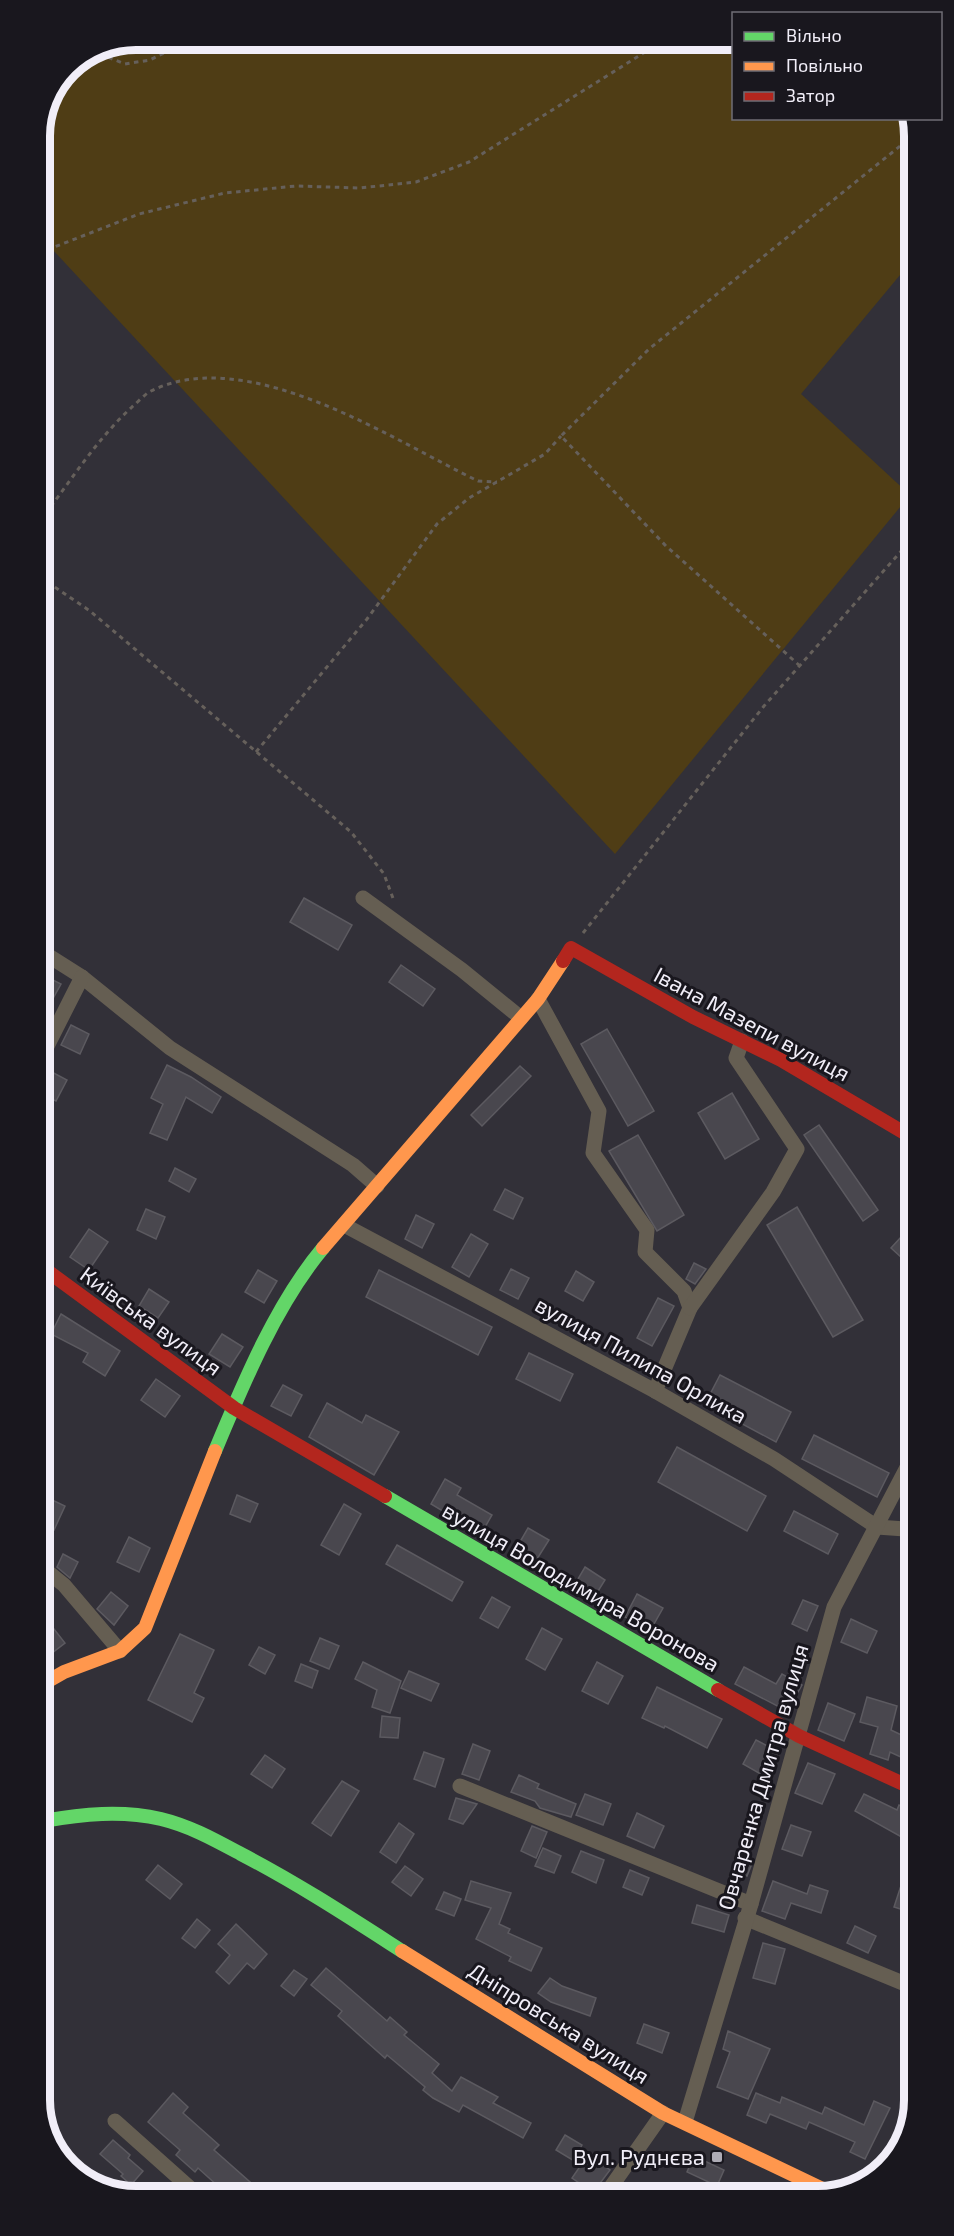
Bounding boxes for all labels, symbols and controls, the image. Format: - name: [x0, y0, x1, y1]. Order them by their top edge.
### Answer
- legend: [732, 12, 942, 120]
- text: Вільно: [786, 24, 842, 46]
- text: Повільно: [786, 54, 863, 76]
- text: Затор: [786, 84, 835, 106]
- street label: Івана Мазепи вулиця: [650, 960, 855, 1087]
- street label: Київська вулиця: [75, 1260, 227, 1381]
- street label: вулиця Пилипа Орлика: [531, 1290, 752, 1429]
- street label: вулиця Володимира Воронова: [438, 1496, 725, 1677]
- street label: Овчаренка Дмитра вулиця: [712, 1641, 813, 1913]
- street label: Дніпровська вулиця: [464, 1956, 655, 2089]
- place label: Вул. Руднєва: [573, 2143, 705, 2170]
- marker: Вул. Руднєва: [710, 2150, 724, 2164]

